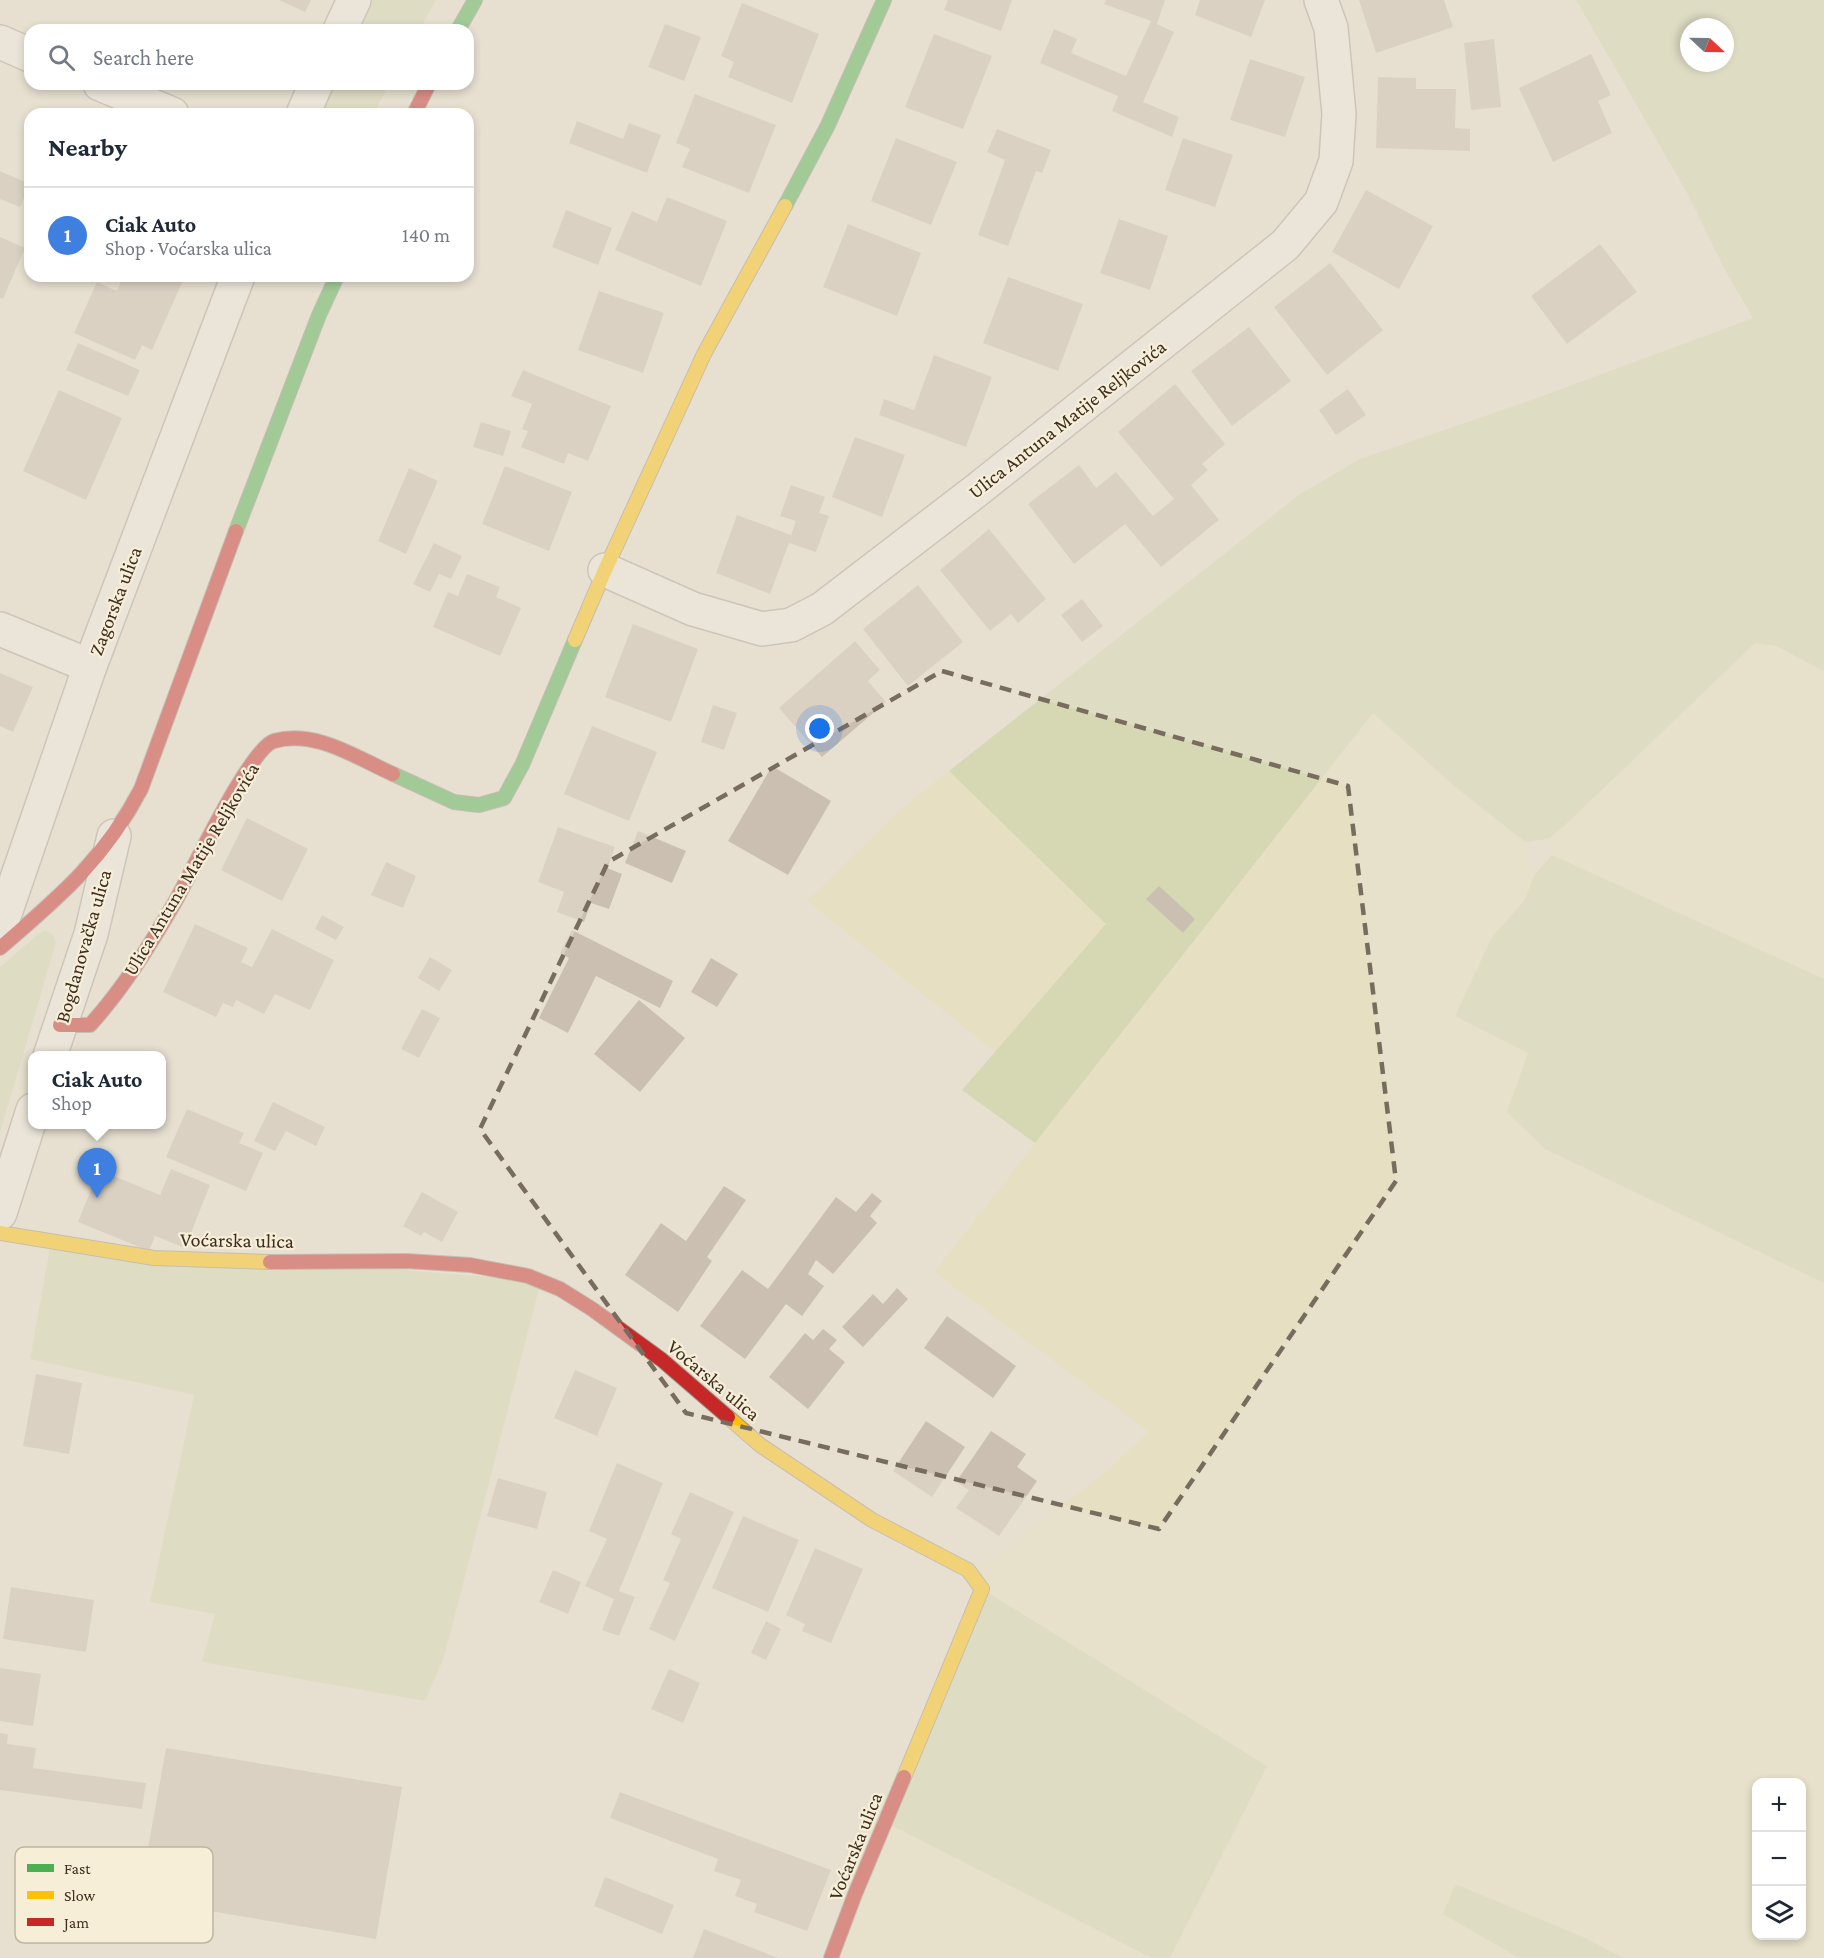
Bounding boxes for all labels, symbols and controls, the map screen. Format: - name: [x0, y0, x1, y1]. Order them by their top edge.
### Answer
- north arrow: [1680, 18, 1734, 72]
- search box: [24, 24, 474, 90]
- icon: search: [45, 41, 78, 74]
- text: Search here: [93, 45, 194, 70]
- text: Nearby: [48, 133, 127, 162]
- text: Ciak Auto: [105, 212, 196, 237]
- text: 1: [64, 224, 71, 246]
- text: 140 m: [402, 224, 450, 246]
- text: Shop · Voćarska ulica: [105, 237, 272, 259]
- street label: Ulica Antuna Matije Reljkovića: [964, 335, 1171, 504]
- street label: Zagorska ulica: [84, 543, 147, 659]
- your location: [805, 714, 834, 743]
- street label: Ulica Antuna Matije Reljkovića: [119, 759, 264, 980]
- street label: Bogdanovačka ulica: [51, 867, 116, 1025]
- popup: [28, 1051, 166, 1129]
- text: Ciak Auto: [51, 1067, 143, 1092]
- text: Shop: [51, 1092, 92, 1114]
- pin: 1: [78, 1148, 116, 1198]
- street label: Voćarska ulica: [180, 1228, 294, 1252]
- street label: Voćarska ulica: [663, 1335, 765, 1425]
- map controls: [1752, 1778, 1806, 1940]
- button: +: [1752, 1778, 1806, 1832]
- street label: Voćarska ulica: [823, 1789, 887, 1903]
- button: −: [1752, 1832, 1806, 1886]
- legend: [15, 1847, 213, 1943]
- text: Fast: [64, 1860, 91, 1877]
- button: layers: [1752, 1886, 1806, 1940]
- text: Slow: [64, 1887, 96, 1904]
- text: Jam: [62, 1914, 89, 1932]

